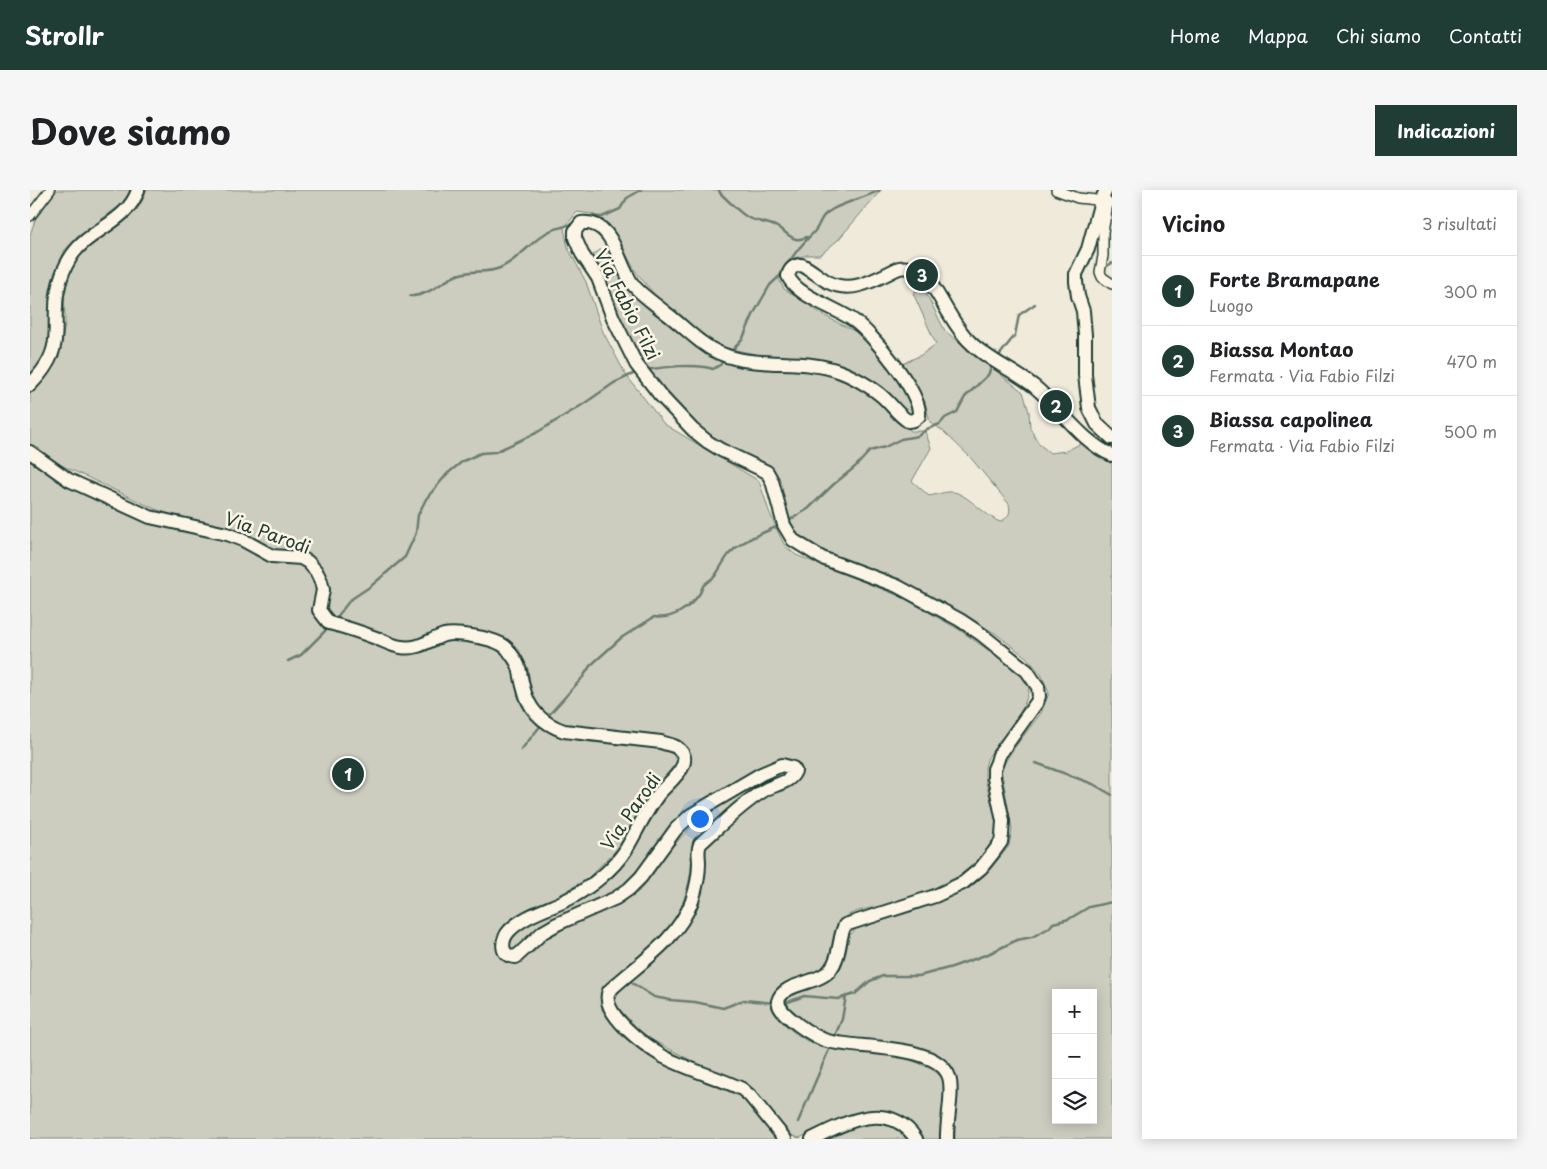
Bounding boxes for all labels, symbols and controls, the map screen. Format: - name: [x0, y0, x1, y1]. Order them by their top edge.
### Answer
- text: Strollr: [25, 17, 104, 53]
- text: Home: [1170, 22, 1220, 49]
- text: Mappa: [1248, 22, 1308, 49]
- text: Chi siamo: [1336, 22, 1421, 49]
- text: Contatti: [1449, 22, 1522, 49]
- text: Dove siamo: [30, 104, 231, 157]
- button: Indicazioni: [1375, 105, 1517, 156]
- text: Vicino: [1162, 207, 1225, 239]
- text: 3 risultati: [1422, 211, 1497, 235]
- street label: Via Fabio Filzi: [588, 244, 668, 364]
- pin: 3: [906, 256, 938, 294]
- text: Forte Bramapane: [1209, 265, 1380, 293]
- text: 1: [1174, 279, 1182, 303]
- text: 300 m: [1443, 279, 1497, 303]
- text: Luogo: [1209, 293, 1253, 317]
- text: Biassa Montao: [1209, 335, 1353, 363]
- text: 2: [1172, 349, 1184, 373]
- text: 470 m: [1447, 349, 1497, 373]
- text: Fermata · Via Fabio Filzi: [1209, 363, 1395, 387]
- pin: 2: [1040, 387, 1072, 425]
- text: Biassa capolinea: [1209, 405, 1373, 433]
- text: 3: [1173, 419, 1183, 443]
- text: 500 m: [1444, 419, 1497, 443]
- text: Fermata · Via Fabio Filzi: [1209, 433, 1395, 457]
- street label: Via Parodi: [221, 504, 315, 560]
- pin: 1: [332, 755, 364, 793]
- street label: Via Parodi: [593, 766, 667, 856]
- your location: [687, 806, 713, 832]
- map controls: [1052, 989, 1097, 1124]
- button: +: [1052, 989, 1097, 1034]
- button: −: [1052, 1034, 1097, 1079]
- button: layers: [1052, 1079, 1097, 1124]

